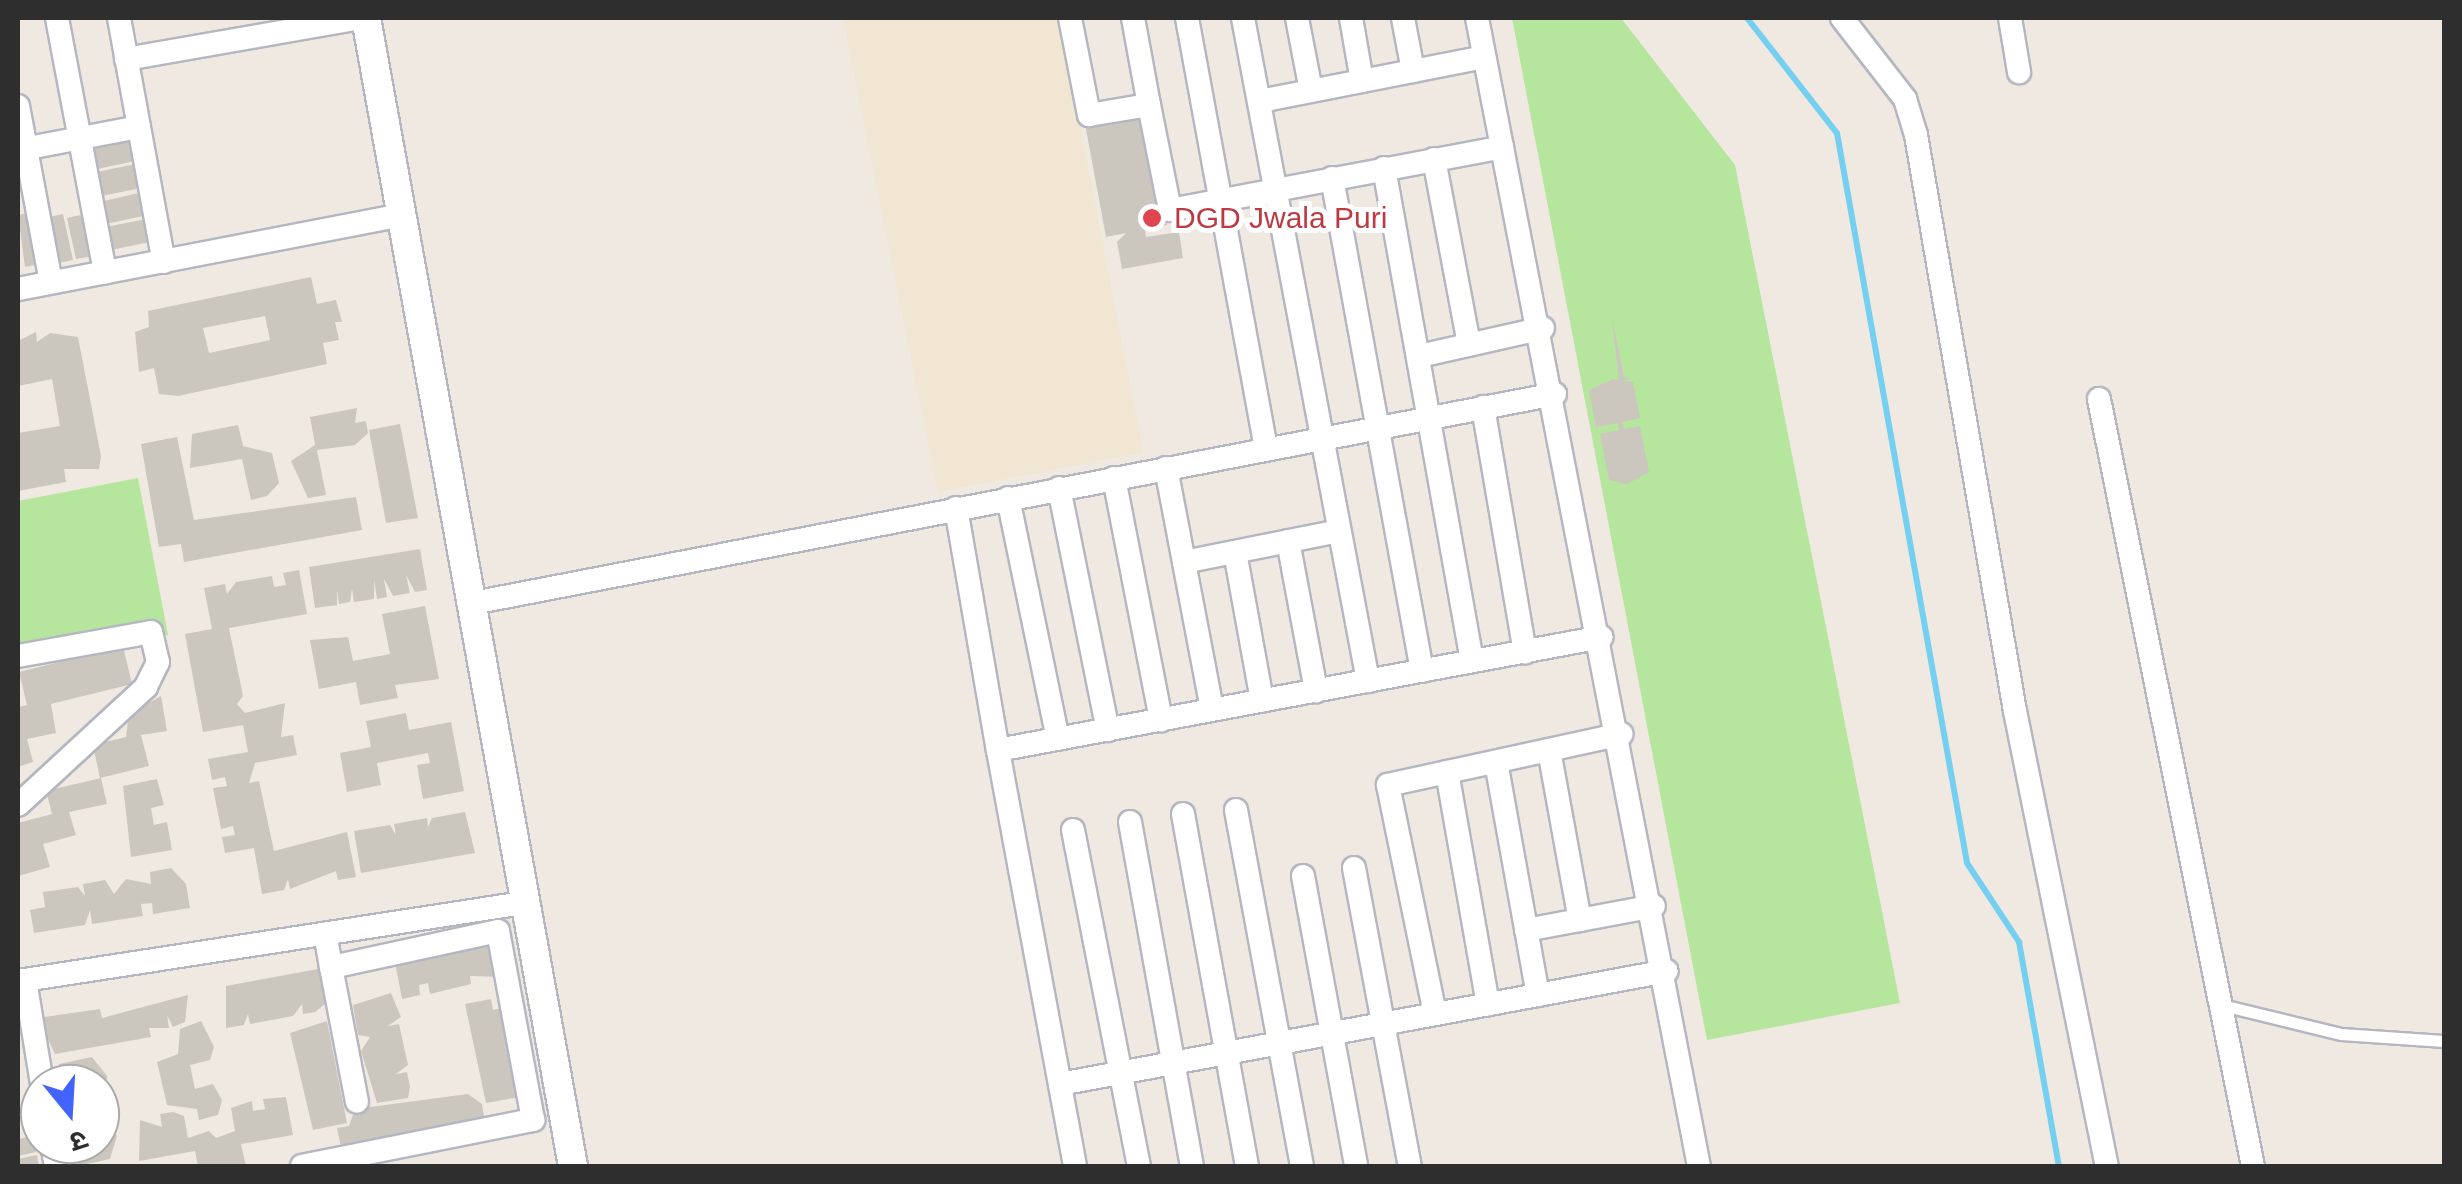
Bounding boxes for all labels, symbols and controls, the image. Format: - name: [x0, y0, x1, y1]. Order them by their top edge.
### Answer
- place label: DGD Jwala Puri: [1174, 200, 1387, 236]
- marker: DGD Jwala Puri: [1139, 205, 1165, 231]
- north arrow: [20, 1064, 120, 1164]
- text: उ: [66, 1124, 91, 1158]

